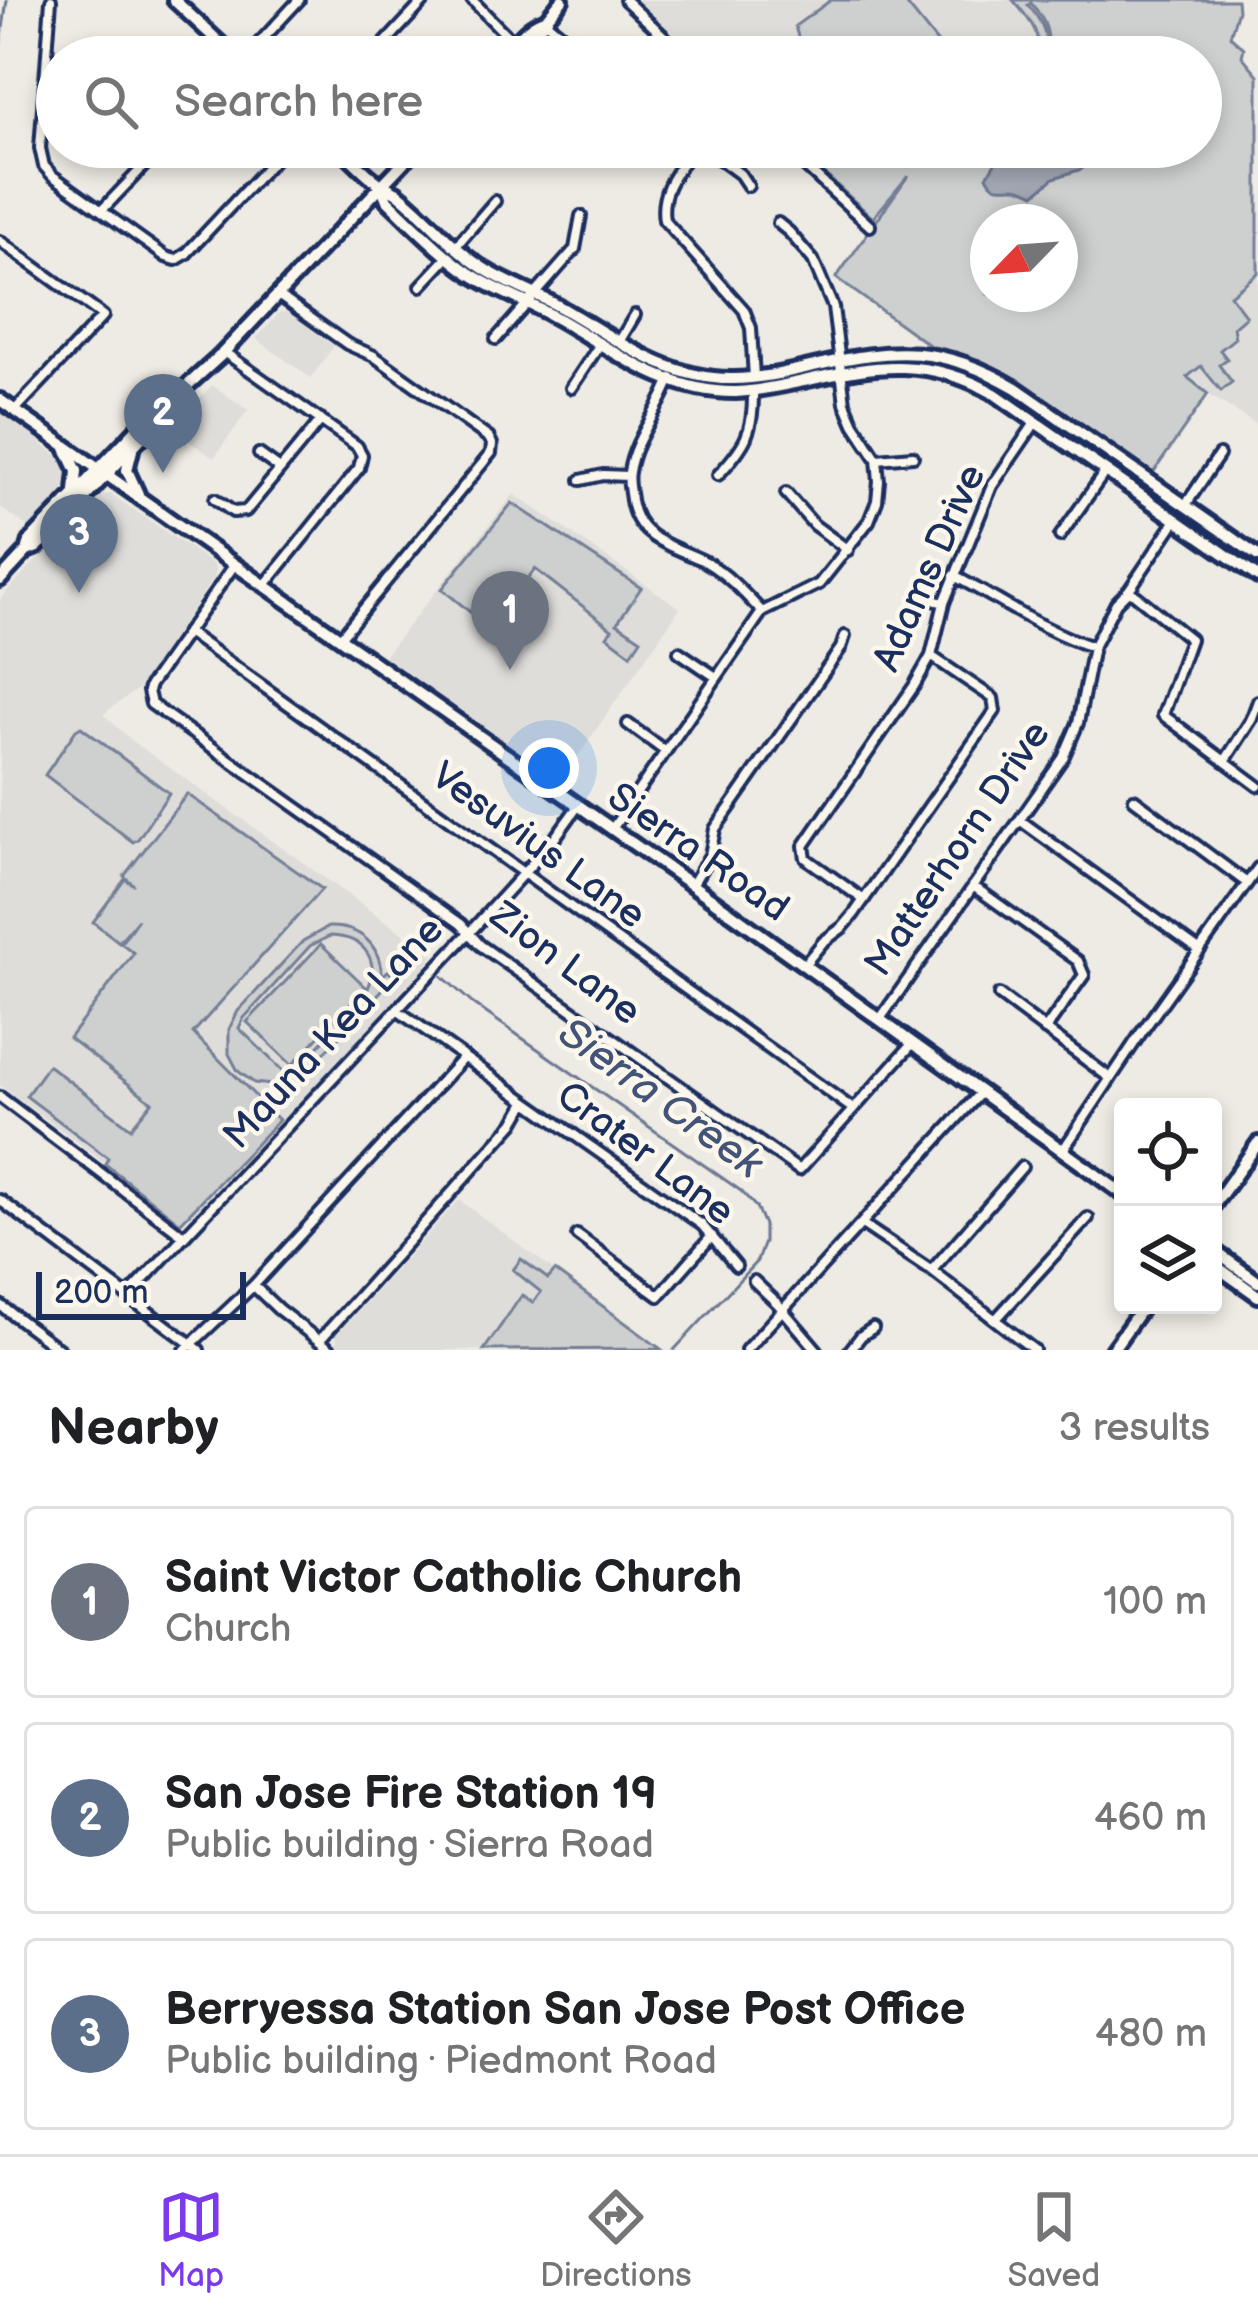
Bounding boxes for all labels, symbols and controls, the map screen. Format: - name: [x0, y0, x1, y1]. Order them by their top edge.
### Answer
- search box: [36, 36, 1222, 168]
- icon: search: [78, 69, 144, 135]
- text: Search here: [174, 75, 423, 130]
- north arrow: [970, 204, 1078, 312]
- pin: 2: [124, 374, 202, 473]
- street label: Adams Drive: [864, 457, 996, 679]
- pin: 3: [40, 494, 118, 593]
- pin: 1: [471, 571, 549, 670]
- street label: Matterhorn Drive: [855, 712, 1061, 986]
- your location: [519, 738, 579, 798]
- street label: Vesuvius Lane: [422, 753, 654, 939]
- street label: Sierra Road: [598, 773, 798, 933]
- street label: Zion Lane: [480, 892, 649, 1036]
- street label: Mauna Kea Lane: [214, 907, 454, 1159]
- water label: Sierra Creek: [548, 1008, 773, 1191]
- street label: Crater Lane: [547, 1072, 743, 1236]
- map controls: [1114, 1098, 1222, 1314]
- button: locate: [1114, 1098, 1222, 1206]
- button: layers: [1114, 1206, 1222, 1314]
- scale bar: [36, 1266, 246, 1319]
- text: 200 m: [54, 1273, 148, 1313]
- text: Nearby: [48, 1398, 219, 1459]
- text: 3 results: [1058, 1405, 1210, 1452]
- text: Saint Victor Catholic Church: [165, 1551, 742, 1606]
- text: 1: [82, 1579, 98, 1626]
- text: 100 m: [1103, 1579, 1207, 1626]
- text: Church: [165, 1606, 291, 1653]
- text: San Jose Fire Station 19: [165, 1767, 657, 1822]
- text: 2: [78, 1795, 102, 1842]
- text: 460 m: [1094, 1795, 1207, 1842]
- text: Public building · Sierra Road: [165, 1822, 654, 1869]
- text: Berryessa Station San Jose Post Office: [165, 1983, 965, 2038]
- text: 3: [79, 2011, 101, 2058]
- text: 480 m: [1095, 2011, 1207, 2058]
- text: Public building · Piedmont Road: [165, 2038, 717, 2085]
- tab: Map: [158, 2184, 224, 2296]
- tab: Directions: [540, 2184, 692, 2296]
- tab: Saved: [1007, 2184, 1100, 2296]

